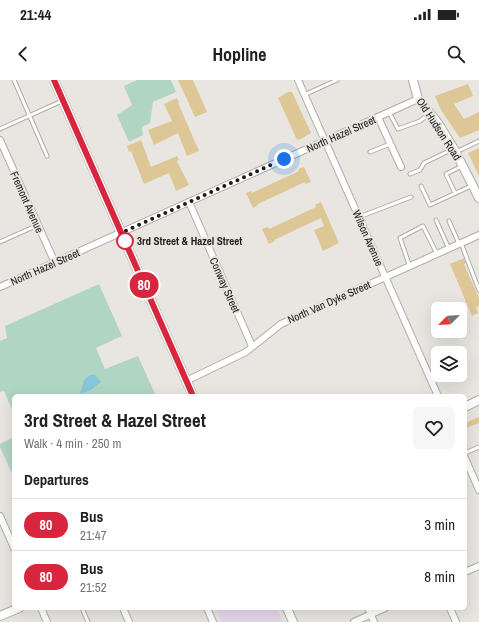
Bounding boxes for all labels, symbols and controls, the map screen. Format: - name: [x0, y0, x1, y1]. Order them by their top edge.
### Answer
- text: 21:44: [20, 4, 51, 25]
- text: Hopline: [212, 42, 267, 67]
- icon: back: [12, 43, 34, 65]
- icon: search: [445, 43, 467, 65]
- street label: Old Hudson Road: [414, 95, 464, 163]
- street label: North Hazel Street: [304, 112, 378, 155]
- your location: [274, 149, 294, 169]
- street label: Fremont Avenue: [7, 169, 47, 235]
- street label: Wilson Avenue: [349, 208, 387, 268]
- marker: 3rd Street & Hazel Street: [116, 232, 134, 250]
- place label: 3rd Street & Hazel Street: [137, 234, 242, 248]
- street label: North Hazel Street: [8, 245, 82, 288]
- street label: Conway Street: [207, 255, 244, 315]
- line badge: 80: [126, 272, 162, 298]
- text: 80: [138, 276, 150, 294]
- street label: North Van Dyke Street: [285, 277, 373, 327]
- north arrow: [431, 302, 467, 338]
- map controls: [431, 302, 467, 382]
- button: layers: [431, 346, 467, 382]
- text: 3rd Street & Hazel Street: [24, 407, 206, 433]
- button: heart: [413, 407, 455, 449]
- text: Walk · 4 min · 250 m: [24, 435, 121, 452]
- text: Departures: [24, 469, 89, 490]
- text: Bus: [80, 506, 103, 527]
- text: 3 min: [424, 514, 455, 535]
- text: 80: [40, 516, 52, 534]
- text: 21:47: [80, 527, 107, 544]
- text: Bus: [80, 558, 103, 579]
- text: 8 min: [424, 566, 455, 587]
- text: 80: [40, 568, 52, 586]
- text: 21:52: [80, 579, 107, 596]

